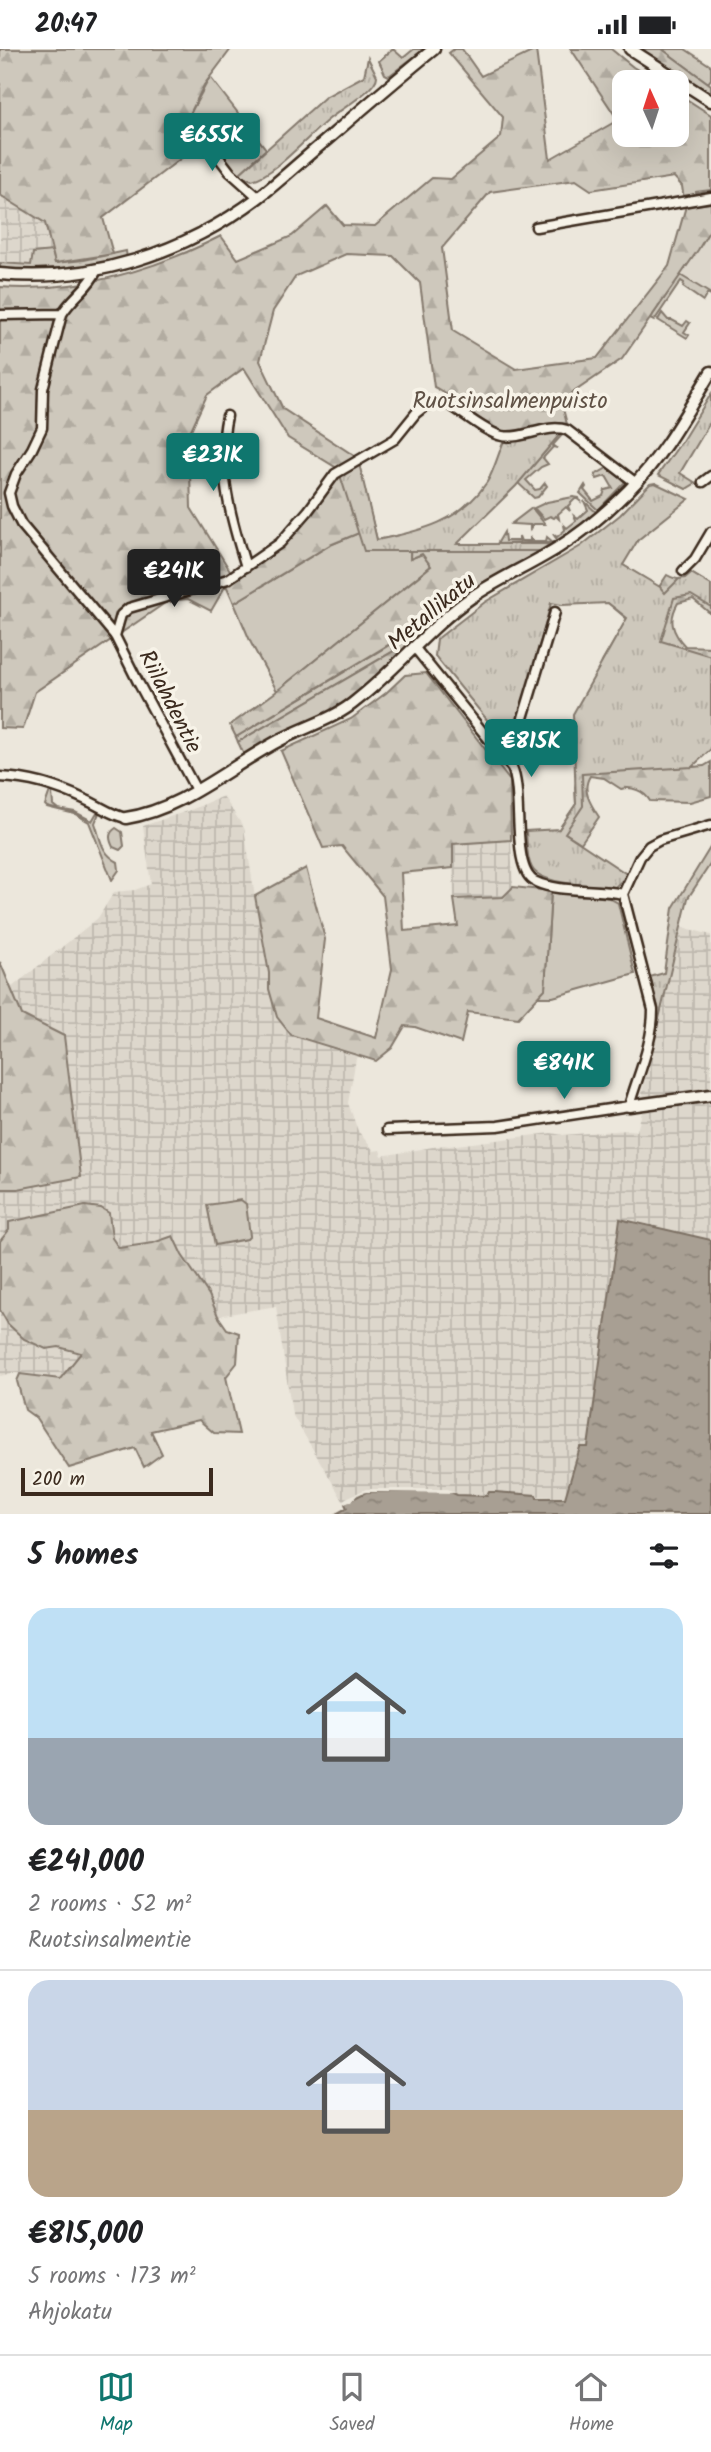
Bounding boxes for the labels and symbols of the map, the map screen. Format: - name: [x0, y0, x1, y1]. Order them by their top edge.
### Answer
- north arrow: [612, 70, 690, 147]
- pin: €655K: [163, 113, 261, 173]
- park label: Ruotsinsalmenpuisto: [412, 384, 608, 420]
- pin: €231K: [164, 433, 262, 493]
- pin: €241K: [125, 549, 223, 609]
- street label: Metallikatu: [380, 565, 485, 661]
- street label: Riilahdentie: [128, 644, 211, 760]
- pin: €815K: [482, 719, 580, 779]
- pin: €841K: [515, 1041, 613, 1101]
- scale bar: [21, 1465, 214, 1497]

